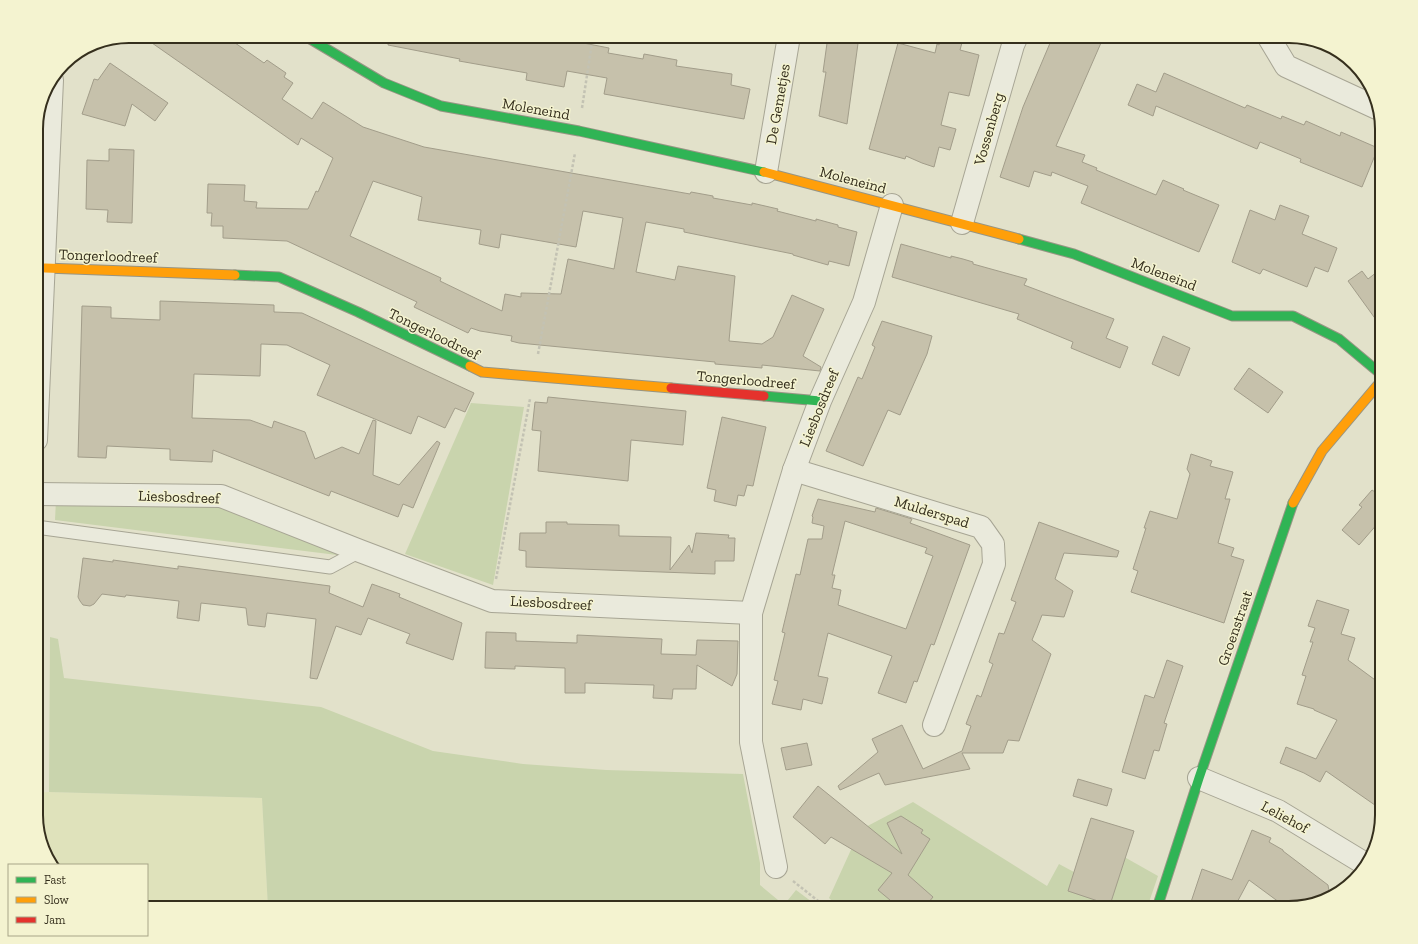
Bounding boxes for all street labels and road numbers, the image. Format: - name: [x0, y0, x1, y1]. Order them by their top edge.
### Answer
- street label: De Gemetjes: [762, 62, 794, 146]
- street label: Vossenberg: [970, 91, 1008, 168]
- street label: Moleneind: [501, 94, 572, 124]
- street label: Moleneind: [818, 162, 889, 198]
- street label: Tongerloodreef: [58, 245, 159, 267]
- street label: Moleneind: [1129, 253, 1200, 295]
- street label: Tongerloodreef: [386, 304, 483, 364]
- street label: Liesbosdreef: [795, 366, 843, 449]
- street label: Tongerloodreef: [696, 367, 797, 393]
- street label: Liesbosdreef: [138, 487, 221, 507]
- street label: Mulderspad: [892, 492, 972, 532]
- street label: Groenstraat: [1214, 588, 1256, 668]
- street label: Liesbosdreef: [510, 592, 593, 614]
- street label: Leliehof: [1258, 797, 1313, 838]

